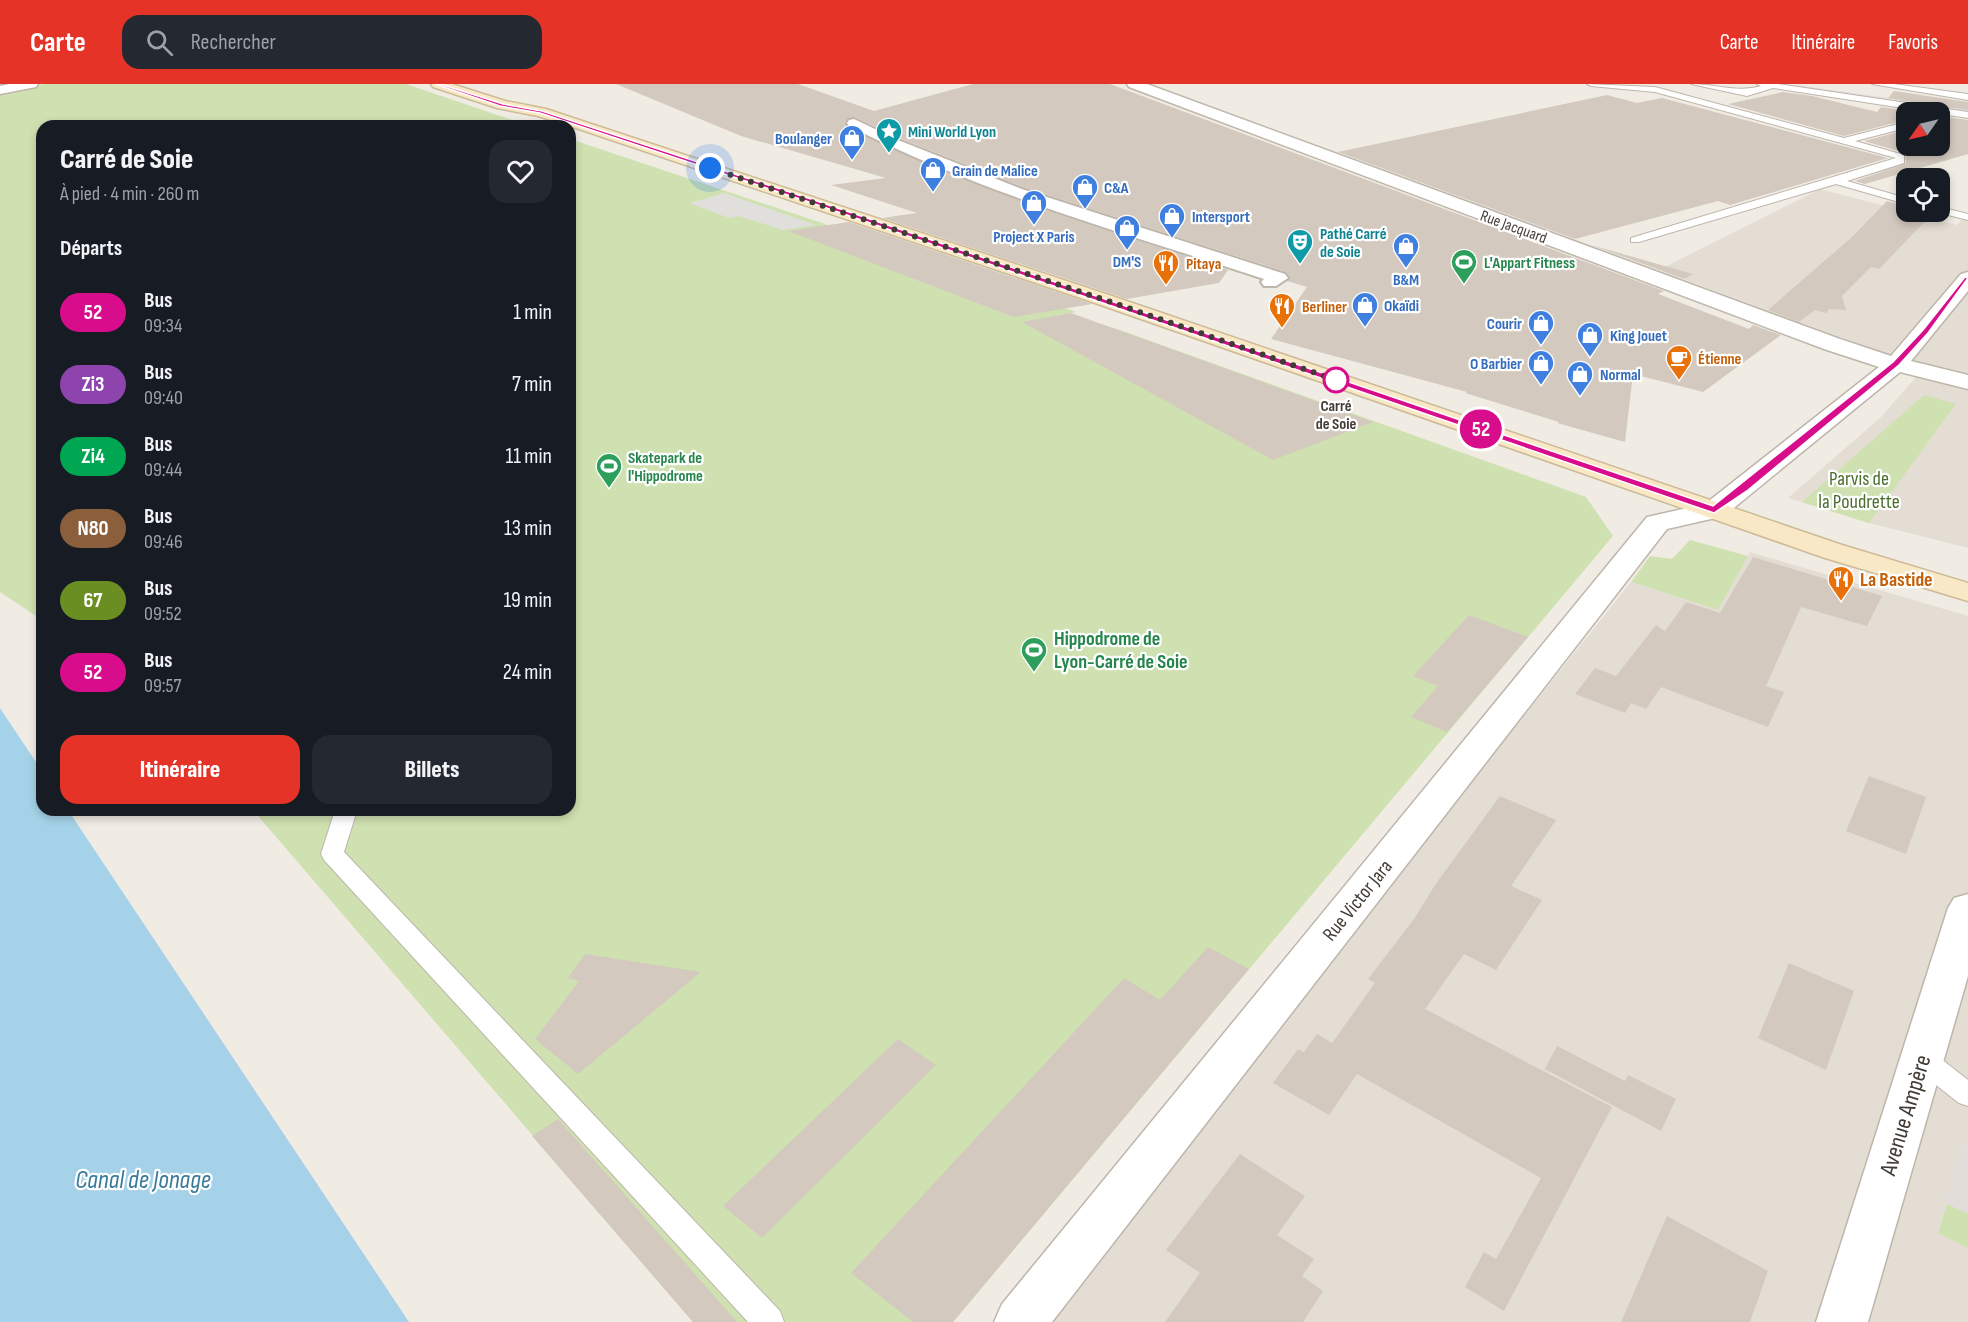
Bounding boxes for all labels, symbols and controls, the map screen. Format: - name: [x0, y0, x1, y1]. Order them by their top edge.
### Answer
- search box: [122, 15, 542, 69]
- text: Carte: [30, 26, 86, 59]
- icon: search: [143, 26, 176, 59]
- text: Rechercher: [191, 29, 276, 56]
- text: Carte: [1720, 30, 1759, 55]
- text: Itinéraire: [1792, 30, 1855, 55]
- text: Favoris: [1888, 30, 1938, 55]
- north arrow: [1896, 102, 1950, 156]
- map controls: [1896, 102, 1950, 222]
- place icon: Mini World Lyon: [874, 116, 904, 154]
- shop icon: Boulanger: [837, 123, 867, 161]
- place label: Mini World Lyon: [908, 123, 996, 142]
- place label: Boulanger: [775, 130, 832, 149]
- button: heart: [489, 140, 552, 203]
- text: Carré de Soie: [60, 143, 193, 176]
- your location: [695, 153, 725, 183]
- shop icon: Grain de Malice: [918, 155, 948, 193]
- place label: Grain de Malice: [952, 162, 1038, 181]
- button: locate: [1896, 168, 1950, 222]
- shop icon: C&A: [1070, 172, 1100, 210]
- place label: C&A: [1104, 179, 1129, 198]
- text: À pied · 4 min · 260 m: [60, 182, 199, 206]
- shop icon: Project X Paris: [1019, 188, 1049, 226]
- shop icon: Intersport: [1157, 201, 1187, 239]
- street label: Rue Jacquard: [1478, 207, 1549, 248]
- place label: Intersport: [1192, 208, 1250, 227]
- shop icon: DM'S: [1112, 213, 1142, 251]
- place label: Pathé Carré de Soie: [1320, 225, 1387, 262]
- theatre icon: Pathé Carré de Soie: [1285, 227, 1315, 265]
- place label: Project X Paris: [993, 228, 1075, 247]
- shop icon: B&M: [1391, 231, 1421, 269]
- text: Départs: [60, 235, 122, 262]
- sports icon: L'Appart Fitness: [1449, 247, 1479, 285]
- restaurant icon: Pitaya: [1151, 248, 1181, 286]
- place label: DM'S: [1113, 253, 1141, 272]
- place label: L'Appart Fitness: [1484, 254, 1575, 273]
- place label: Pitaya: [1186, 255, 1221, 274]
- place label: B&M: [1393, 271, 1419, 290]
- text: Bus: [144, 287, 173, 314]
- shop icon: Okaïdi: [1350, 290, 1380, 328]
- restaurant icon: Berliner: [1267, 291, 1297, 329]
- place label: Okaïdi: [1384, 297, 1419, 316]
- place label: Berliner: [1302, 298, 1347, 317]
- text: 1 min: [513, 299, 552, 326]
- text: 52: [84, 300, 102, 325]
- shop icon: Courir: [1526, 308, 1556, 346]
- text: 09:34: [144, 314, 182, 338]
- place label: Courir: [1487, 315, 1522, 334]
- shop icon: King Jouet: [1575, 320, 1605, 358]
- place label: King Jouet: [1610, 327, 1667, 346]
- cafe icon: Étienne: [1664, 343, 1694, 381]
- shop icon: O Barbier: [1526, 348, 1556, 386]
- place label: Étienne: [1698, 350, 1742, 369]
- place label: O Barbier: [1470, 355, 1522, 374]
- text: Bus: [144, 359, 173, 386]
- shop icon: Normal: [1565, 359, 1595, 397]
- place label: Normal: [1600, 366, 1641, 385]
- marker: Carré de Soie: [1323, 367, 1349, 393]
- text: 7 min: [512, 371, 552, 398]
- text: Zi3: [82, 372, 104, 397]
- text: 09:40: [144, 386, 183, 410]
- place label: Carré de Soie: [1316, 397, 1356, 434]
- line badge: 52: [1454, 410, 1508, 448]
- text: 52: [1472, 417, 1490, 442]
- text: Bus: [144, 431, 173, 458]
- text: 11 min: [505, 443, 552, 470]
- text: Zi4: [81, 444, 105, 469]
- place label: Skatepark de l'Hippodrome: [628, 449, 703, 486]
- sports icon: Skatepark de l'Hippodrome: [594, 451, 624, 489]
- text: 09:44: [144, 458, 182, 482]
- park label: Parvis de la Poudrette: [1818, 467, 1900, 514]
- text: Bus: [144, 503, 173, 530]
- text: 13 min: [504, 515, 552, 542]
- text: N80: [77, 516, 109, 541]
- text: 09:46: [144, 530, 183, 554]
- restaurant icon: La Bastide: [1826, 564, 1856, 602]
- place label: La Bastide: [1860, 568, 1933, 592]
- text: Bus: [144, 575, 173, 602]
- text: 19 min: [503, 587, 552, 614]
- text: 67: [83, 588, 103, 613]
- text: 09:52: [144, 602, 182, 626]
- place label: Hippodrome de Lyon-Carré de Soie: [1054, 627, 1188, 674]
- sports icon: Hippodrome de Lyon-Carré de Soie: [1019, 635, 1049, 673]
- text: Bus: [144, 647, 173, 674]
- text: 24 min: [503, 659, 552, 686]
- text: 52: [84, 660, 102, 685]
- text: 09:57: [144, 674, 182, 698]
- button: Itinéraire: [60, 735, 300, 804]
- button: Billets: [312, 735, 552, 804]
- street label: Rue Victor Jara: [1318, 855, 1398, 946]
- street label: Avenue Ampère: [1873, 1051, 1938, 1180]
- water label: Canal de Jonage: [75, 1165, 211, 1196]

